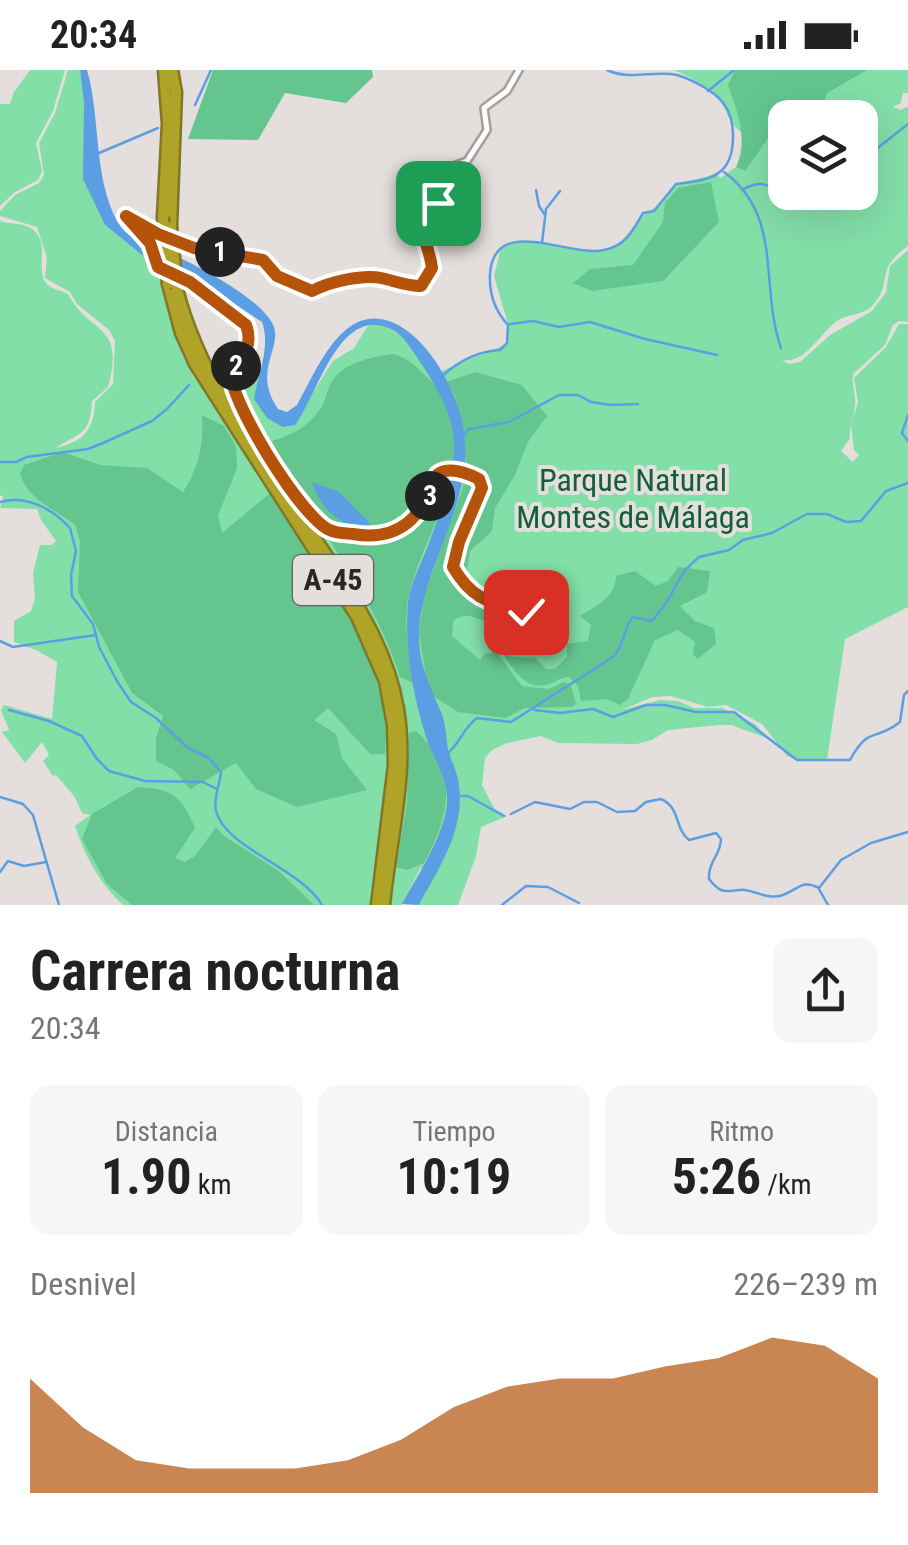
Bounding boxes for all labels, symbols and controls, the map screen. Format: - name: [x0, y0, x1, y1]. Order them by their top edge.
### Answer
- text: 20:34: [50, 13, 137, 57]
- map controls: [768, 100, 878, 210]
- button: layers: [768, 100, 878, 210]
- pin: [396, 161, 481, 246]
- icon: arrive: [411, 176, 466, 231]
- pin: 1: [195, 227, 245, 277]
- text: 1: [213, 235, 227, 268]
- pin: 2: [211, 341, 261, 391]
- text: 2: [229, 349, 243, 382]
- park label: Parque Natural Montes de Málaga: [516, 461, 750, 536]
- pin: 3: [405, 471, 455, 521]
- text: 3: [423, 479, 437, 512]
- road number: A-45: [293, 555, 373, 605]
- pin: [484, 570, 569, 655]
- icon: check: [499, 585, 554, 640]
- button: share: [773, 938, 878, 1043]
- text: Carrera nocturna: [30, 939, 400, 1003]
- text: 20:34: [30, 1009, 101, 1047]
- text: Distancia: [115, 1115, 218, 1148]
- text: Tiempo: [412, 1115, 496, 1148]
- text: Ritmo: [709, 1115, 774, 1148]
- text: 1.90: [101, 1148, 191, 1206]
- text: 10:19: [397, 1148, 511, 1206]
- text: 5:26: [672, 1148, 761, 1206]
- text: km: [191, 1168, 232, 1201]
- text: /km: [761, 1168, 812, 1201]
- text: Desnivel: [30, 1265, 137, 1303]
- text: 226–239 m: [733, 1265, 878, 1303]

